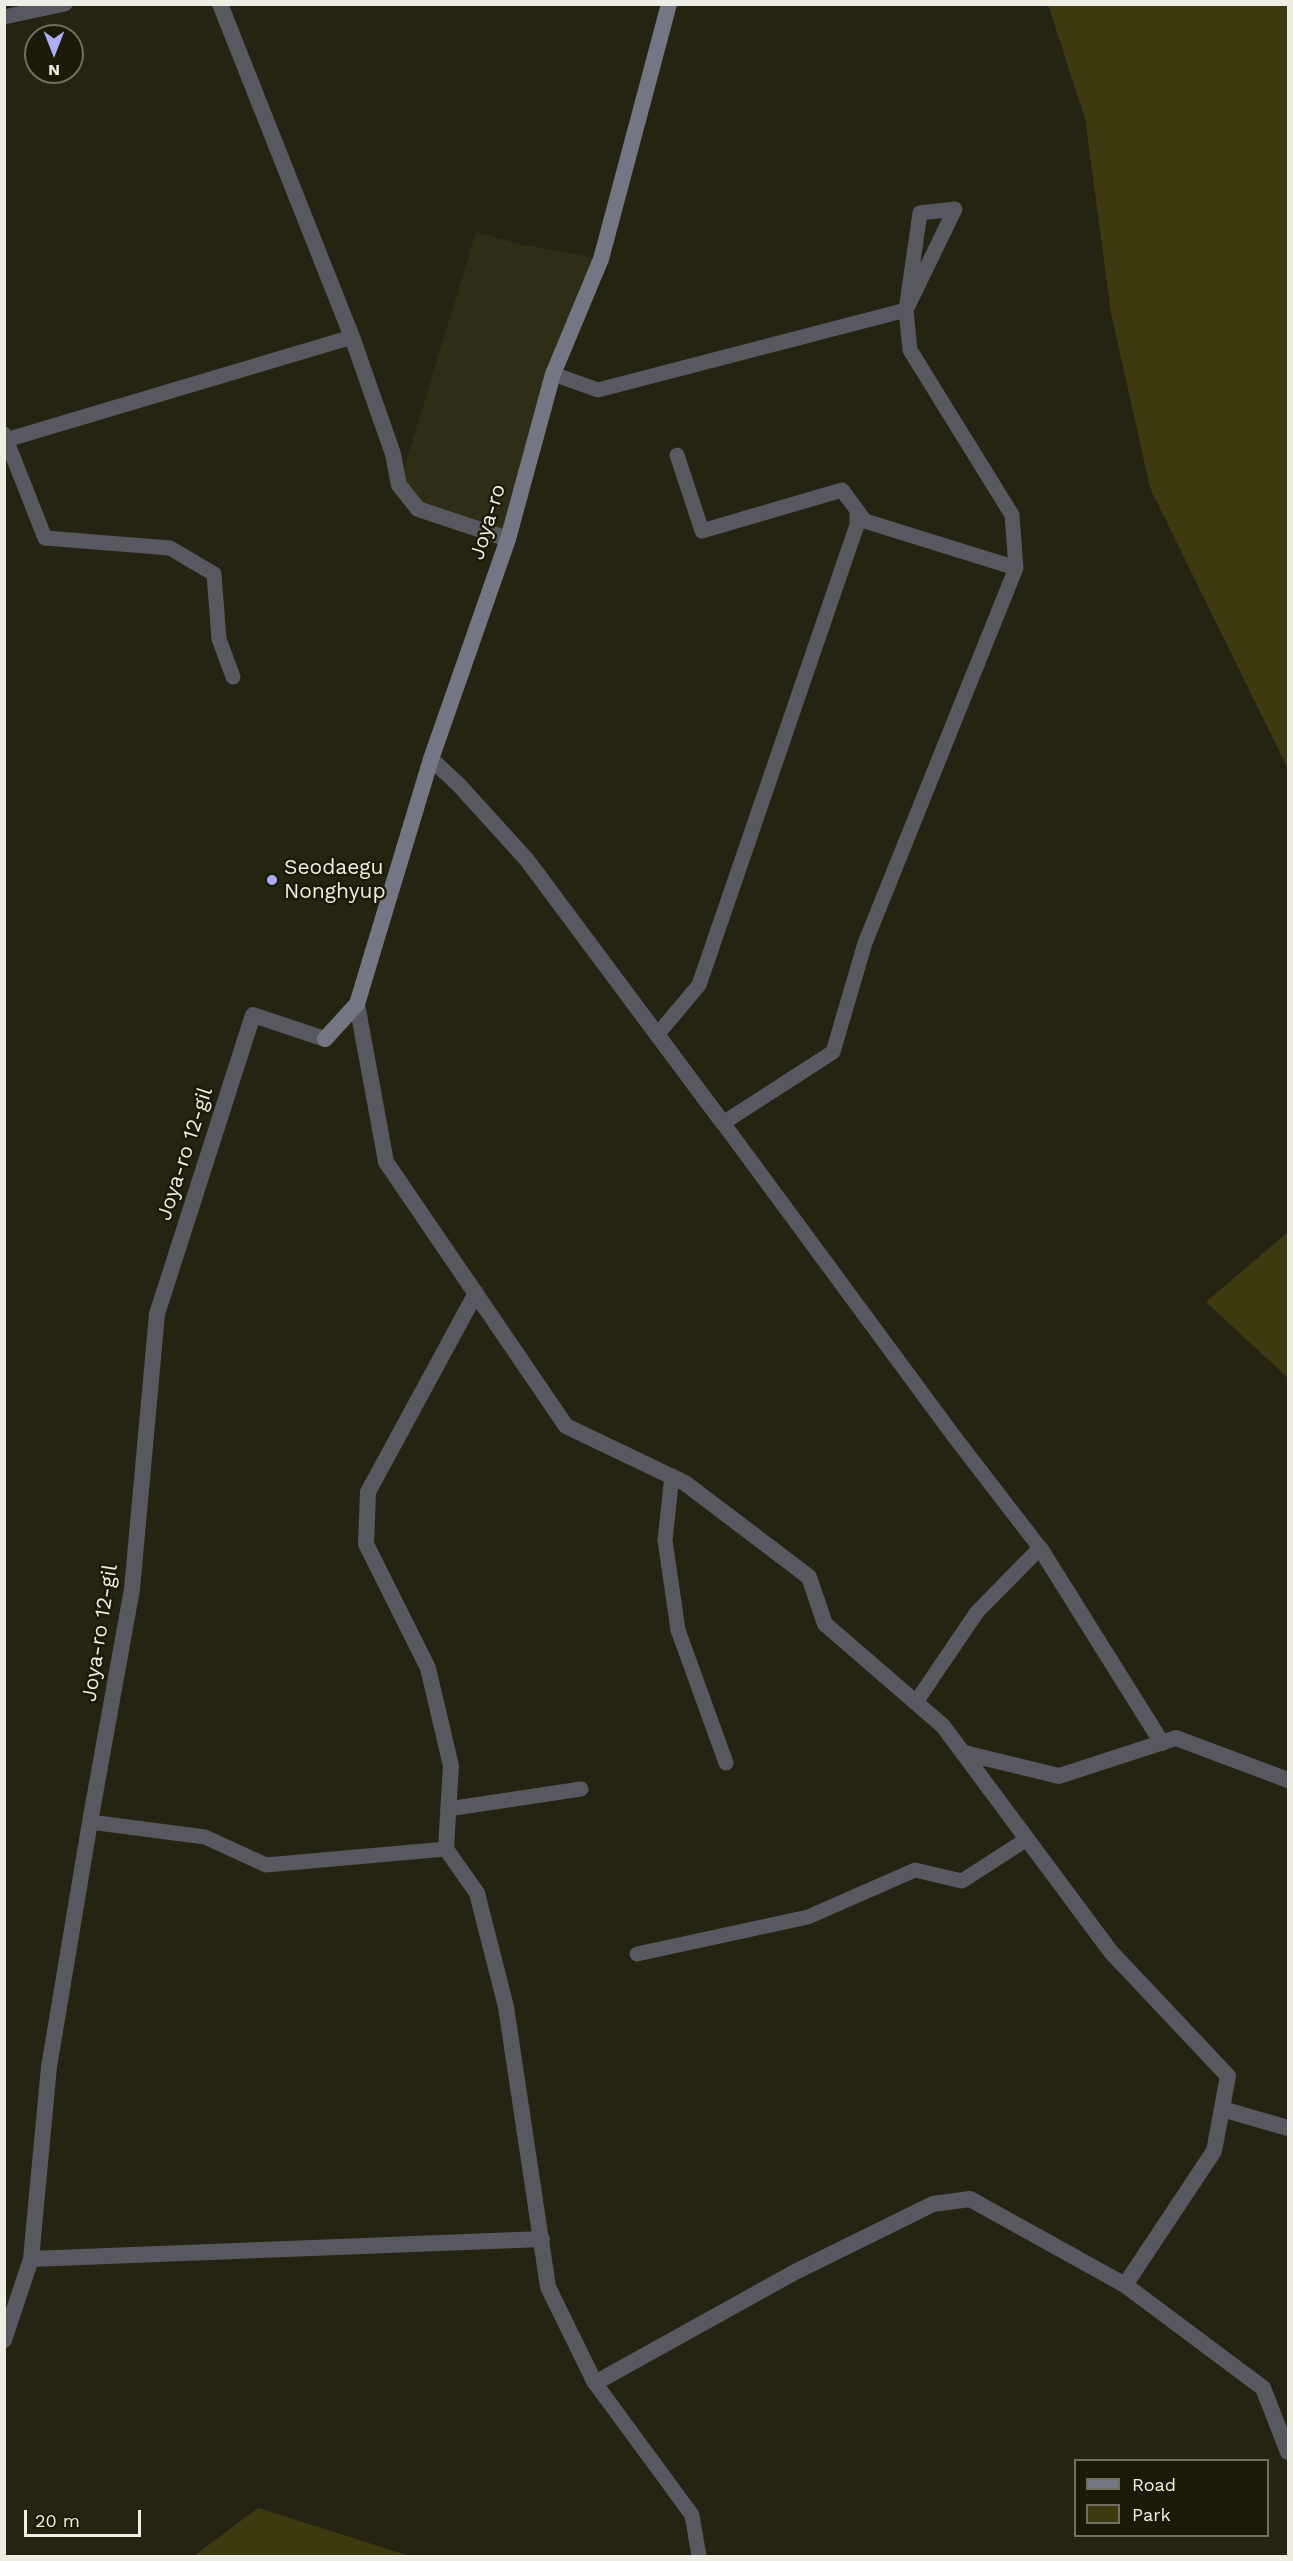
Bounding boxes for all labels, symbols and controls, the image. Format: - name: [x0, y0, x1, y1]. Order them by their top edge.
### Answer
- north arrow: [24, 24, 84, 84]
- text: N: [48, 61, 60, 80]
- street label: Joya-ro: [465, 481, 511, 563]
- place label: Seodaegu Nonghyup: [284, 855, 386, 905]
- marker: Seodaegu Nonghyup: [265, 873, 279, 887]
- street label: Joya-ro 12-gil: [152, 1084, 218, 1224]
- street label: Joya-ro 12-gil: [77, 1563, 123, 1703]
- legend: [1074, 2459, 1269, 2537]
- text: Road: [1132, 2474, 1176, 2495]
- scale bar: [27, 2498, 144, 2536]
- text: Park: [1132, 2504, 1171, 2525]
- text: 20 m: [35, 2510, 80, 2531]

